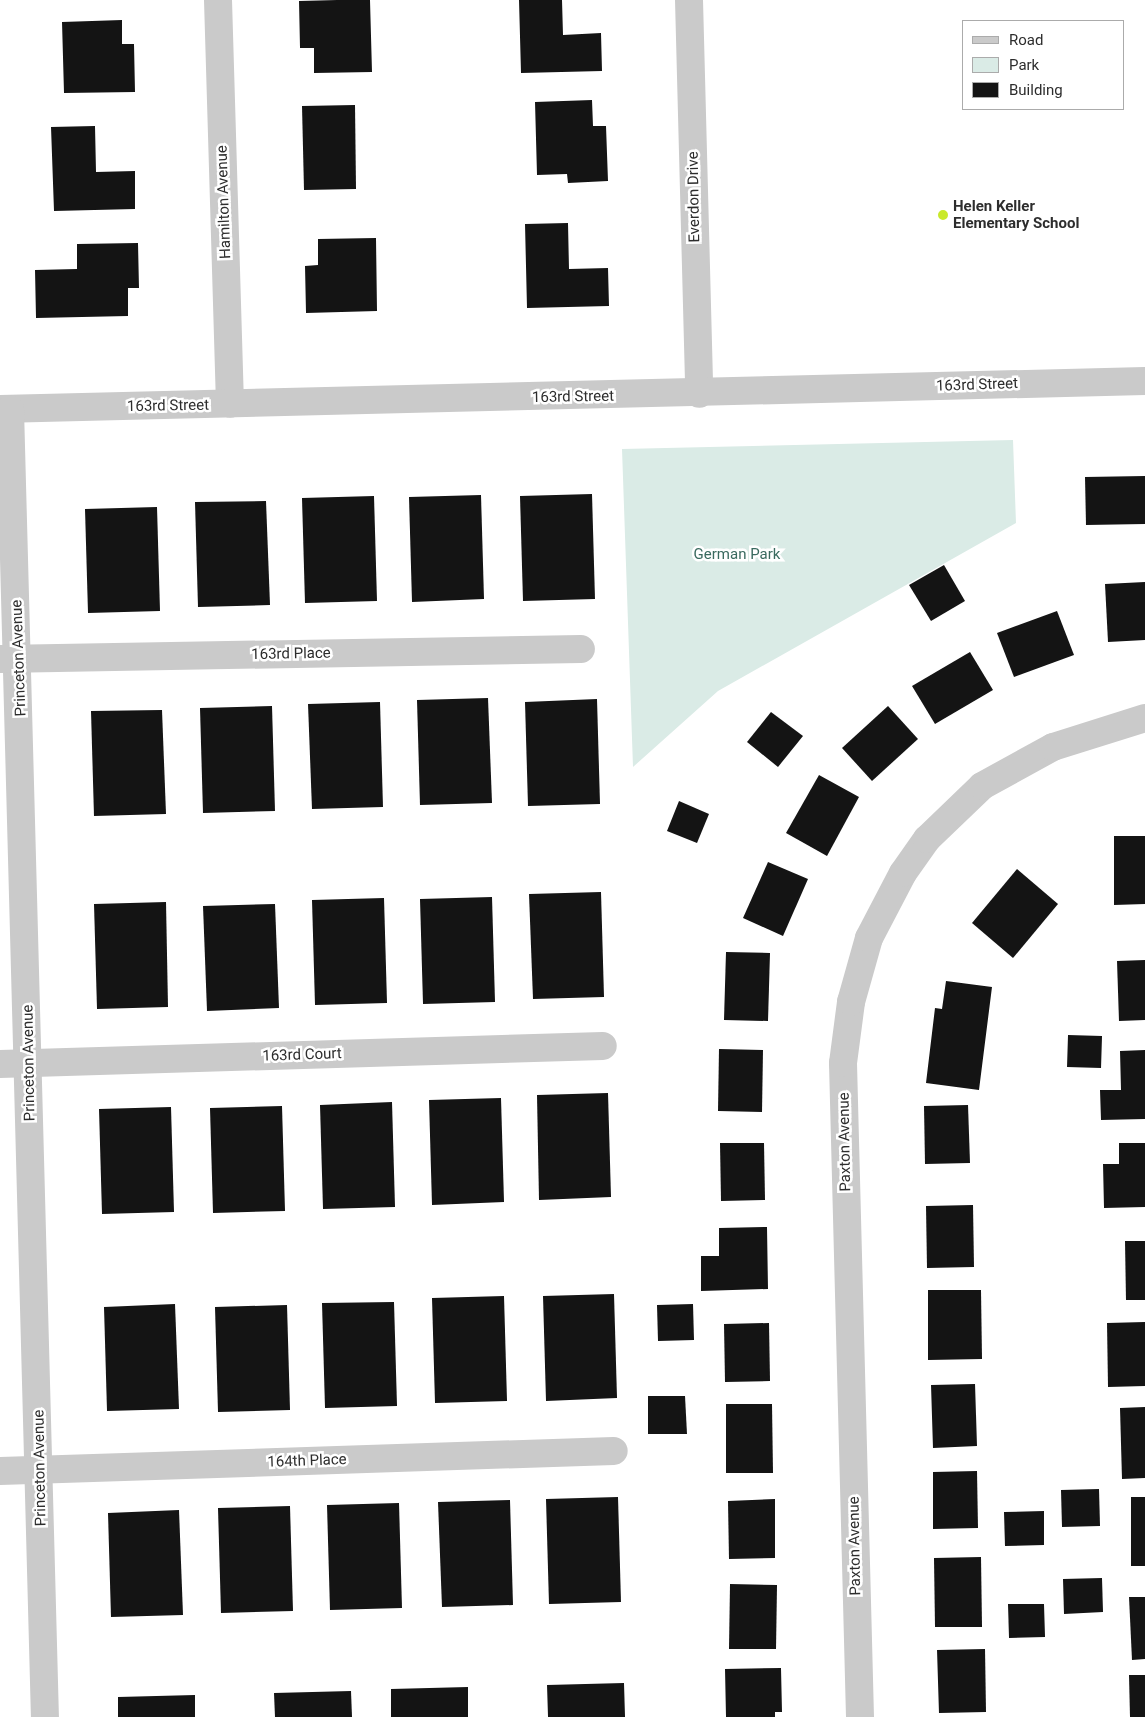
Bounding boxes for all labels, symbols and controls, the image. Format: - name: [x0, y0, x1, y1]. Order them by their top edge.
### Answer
- legend: [962, 20, 1125, 110]
- text: Road: [1009, 31, 1043, 49]
- text: Park: [1009, 56, 1039, 74]
- text: Building: [1009, 81, 1063, 99]
- street label: Hamilton Avenue: [213, 145, 235, 259]
- street label: Everdon Drive: [684, 151, 704, 243]
- place label: Helen Keller Elementary School: [953, 197, 1079, 232]
- marker: Helen Keller Elementary School: [937, 209, 949, 221]
- street label: 163rd Street: [936, 375, 1018, 395]
- street label: 163rd Street: [532, 387, 614, 407]
- street label: 163rd Street: [127, 396, 209, 416]
- park label: German Park: [694, 546, 780, 564]
- street label: Princeton Avenue: [8, 599, 30, 717]
- street label: 163rd Place: [251, 644, 331, 664]
- street label: Princeton Avenue: [19, 1005, 39, 1121]
- street label: 163rd Court: [262, 1045, 342, 1065]
- street label: Paxton Avenue: [835, 1092, 855, 1192]
- street label: Princeton Avenue: [30, 1410, 50, 1526]
- street label: 164th Place: [267, 1451, 347, 1471]
- street label: Paxton Avenue: [845, 1496, 865, 1596]

